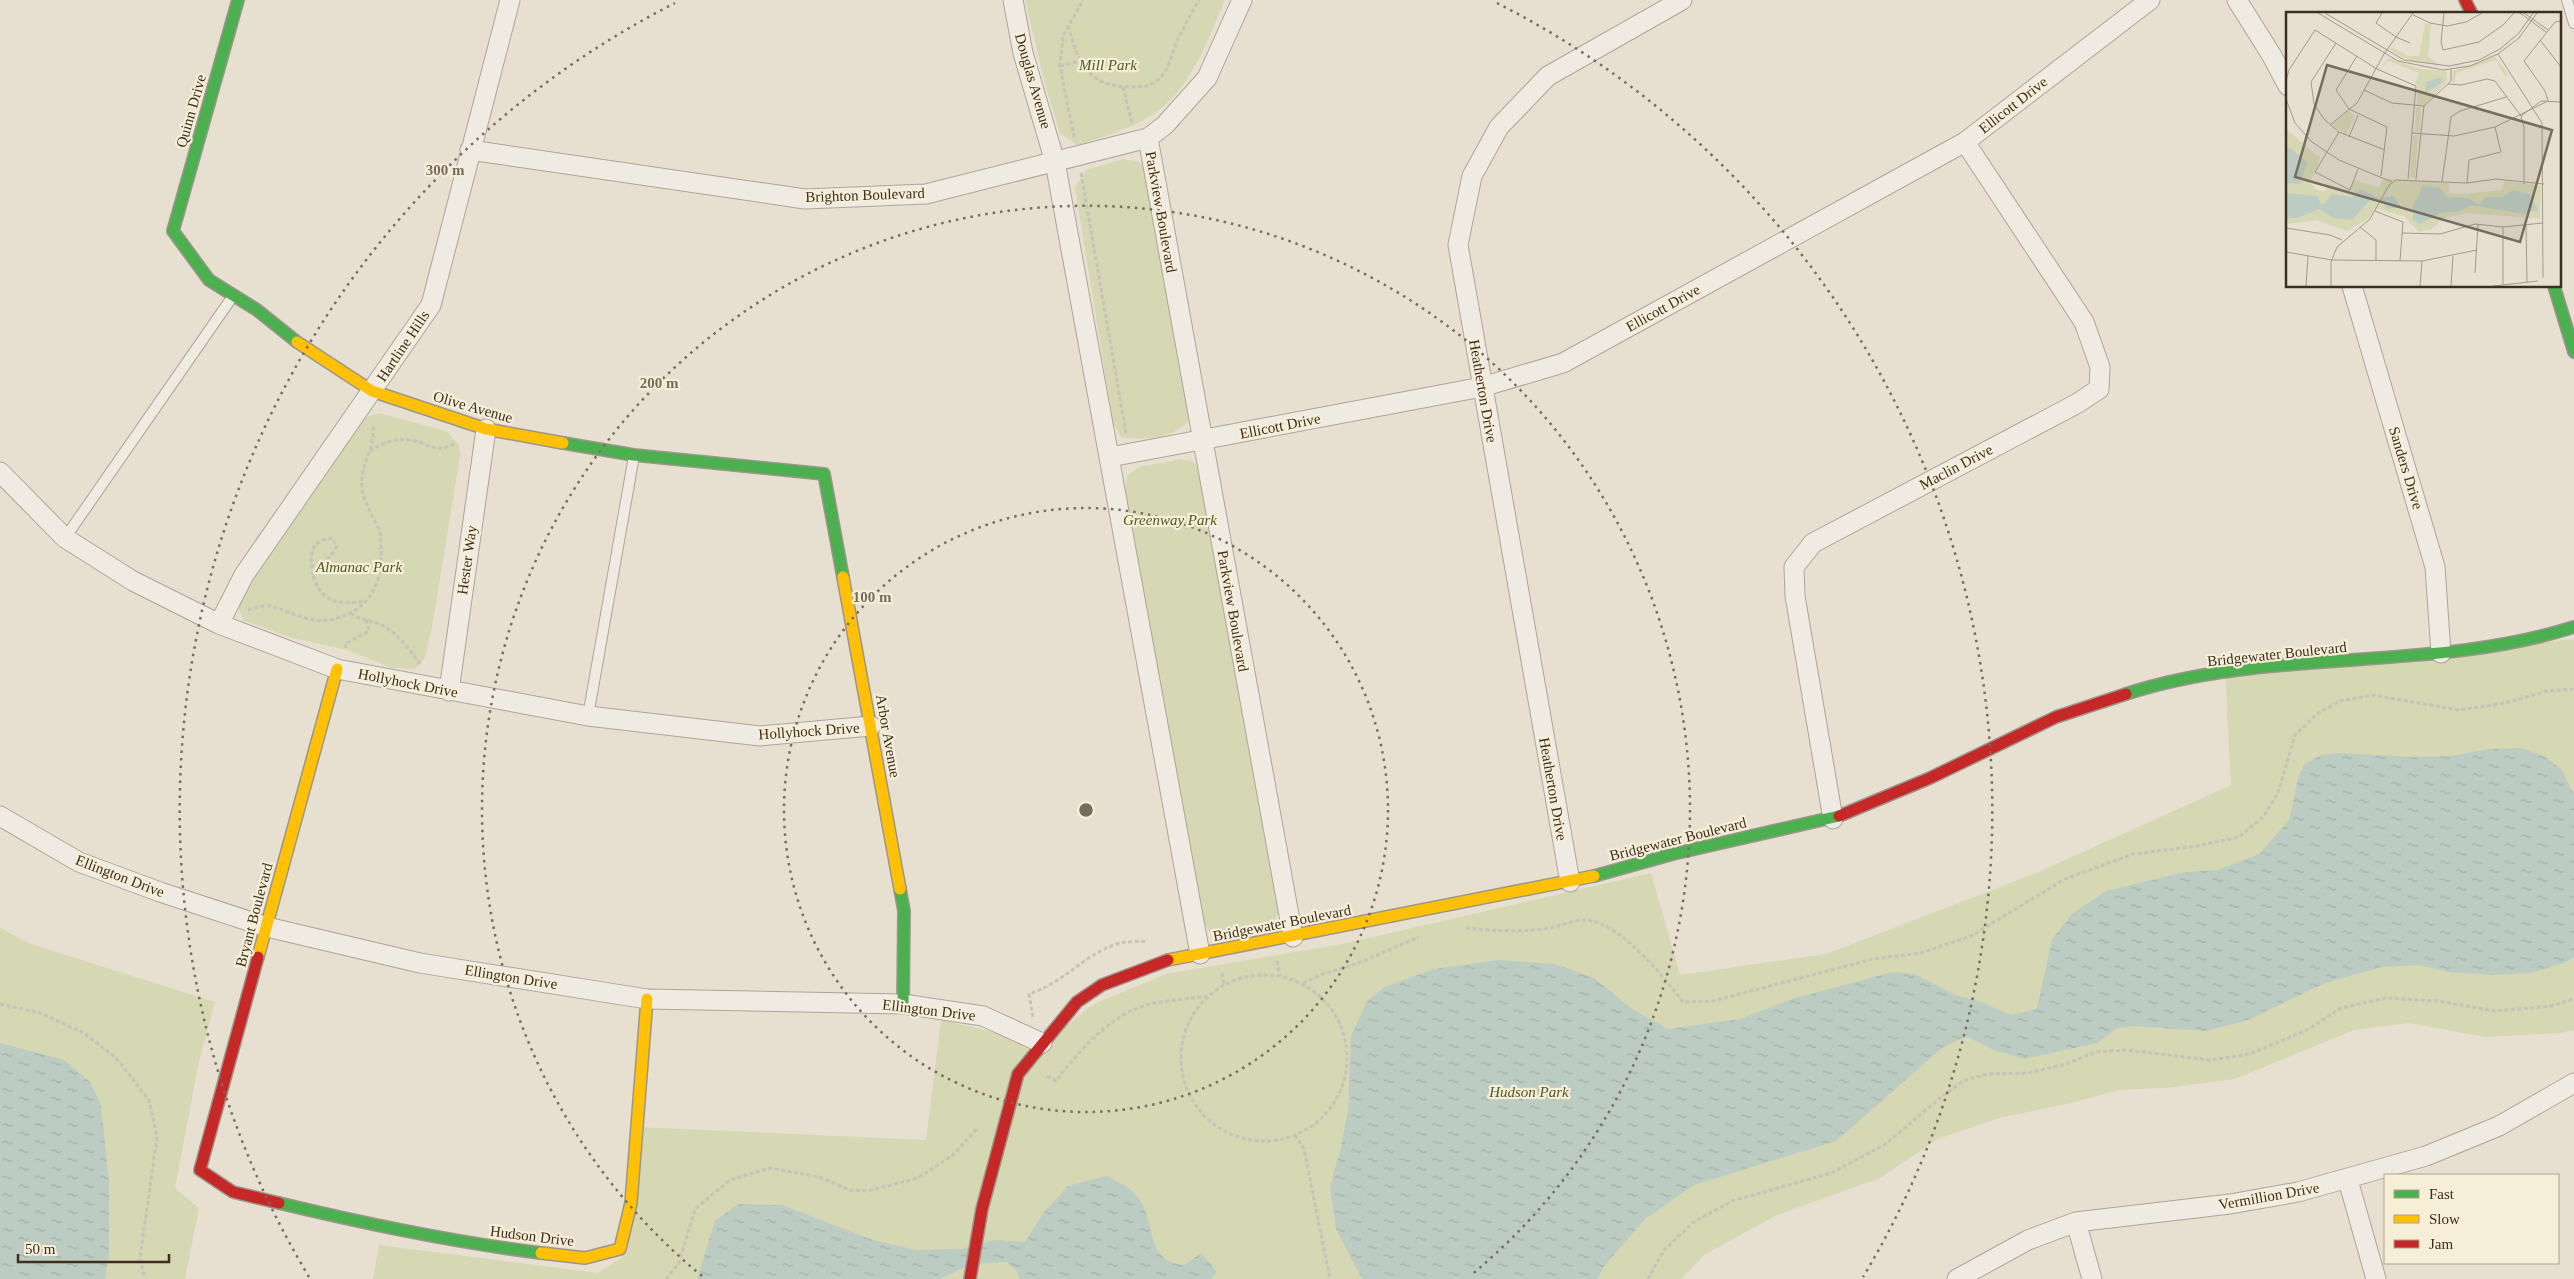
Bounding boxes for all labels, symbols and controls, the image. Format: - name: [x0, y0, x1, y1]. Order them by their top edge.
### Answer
- inset map: [2286, 12, 2562, 288]
- street label: Douglas Avenue: [1012, 31, 1054, 131]
- park label: Mill Park: [1078, 57, 1137, 73]
- street label: Quinn Drive: [173, 72, 209, 149]
- street label: Ellicott Drive: [1976, 73, 2051, 137]
- street label: Parkview Boulevard: [1142, 150, 1180, 274]
- text: 300 m: [426, 162, 465, 178]
- street label: Brighton Boulevard: [805, 185, 926, 205]
- street label: Ellicott Drive: [1623, 281, 1703, 335]
- street label: Hartline Hills: [373, 307, 433, 384]
- street label: Heatherton Drive: [1466, 338, 1500, 444]
- text: 200 m: [640, 375, 679, 391]
- street label: Olive Avenue: [431, 388, 515, 426]
- street label: Ellicott Drive: [1238, 410, 1322, 442]
- street label: Sanders Drive: [2386, 425, 2426, 511]
- street label: Maclin Drive: [1917, 441, 1996, 493]
- park label: Greenway Park: [1123, 512, 1217, 528]
- street label: Hester Way: [454, 524, 480, 596]
- street label: Parkview Boulevard: [1214, 549, 1252, 673]
- park label: Almanac Park: [315, 559, 402, 575]
- text: 100 m: [853, 589, 892, 605]
- street label: Bridgewater Boulevard: [2206, 639, 2348, 669]
- street label: Hollyhock Drive: [357, 665, 460, 701]
- street label: Arbor Avenue: [873, 693, 903, 779]
- street label: Hollyhock Drive: [758, 719, 860, 743]
- street label: Heatherton Drive: [1536, 736, 1570, 842]
- centre of rings: [1077, 801, 1095, 819]
- street label: Bridgewater Boulevard: [1608, 814, 1749, 864]
- street label: Ellington Drive: [73, 852, 167, 900]
- street label: Bryant Boulevard: [232, 861, 276, 969]
- street label: Bridgewater Boulevard: [1212, 902, 1353, 944]
- street label: Ellington Drive: [463, 962, 559, 992]
- street label: Ellington Drive: [881, 996, 977, 1024]
- park label: Hudson Park: [1488, 1084, 1569, 1100]
- legend: [2384, 1174, 2559, 1264]
- street label: Vermillion Drive: [2217, 1179, 2321, 1213]
- text: Fast: [2429, 1186, 2455, 1202]
- text: Slow: [2429, 1211, 2460, 1227]
- street label: Hudson Drive: [489, 1223, 575, 1249]
- scale bar: [18, 1232, 169, 1264]
- text: Jam: [2429, 1236, 2453, 1252]
- text: 50 m: [25, 1241, 56, 1257]

